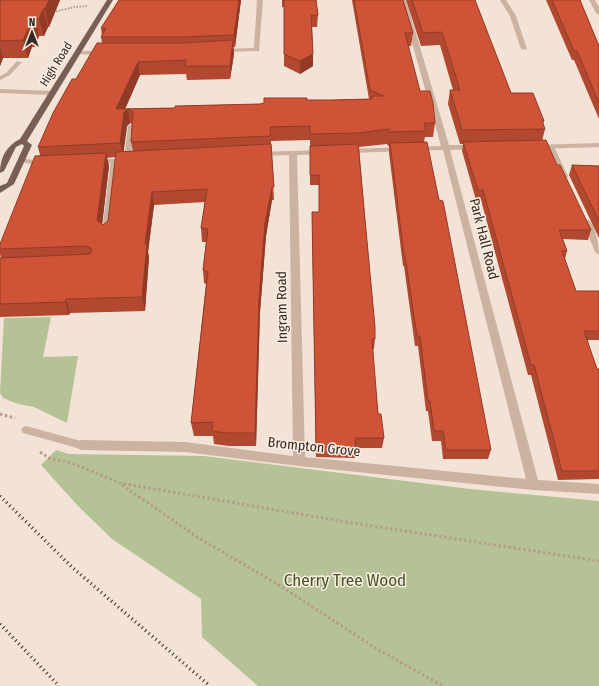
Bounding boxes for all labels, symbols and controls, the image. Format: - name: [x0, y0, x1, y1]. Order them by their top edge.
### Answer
- north arrow: [12, 12, 52, 52]
- text: N: [29, 16, 35, 29]
- street label: High Road: [37, 39, 75, 89]
- street label: Park Hall Road: [466, 197, 502, 281]
- street label: Ingram Road: [273, 271, 291, 343]
- street label: Brompton Grove: [267, 434, 361, 460]
- park label: Cherry Tree Wood: [284, 570, 406, 591]

